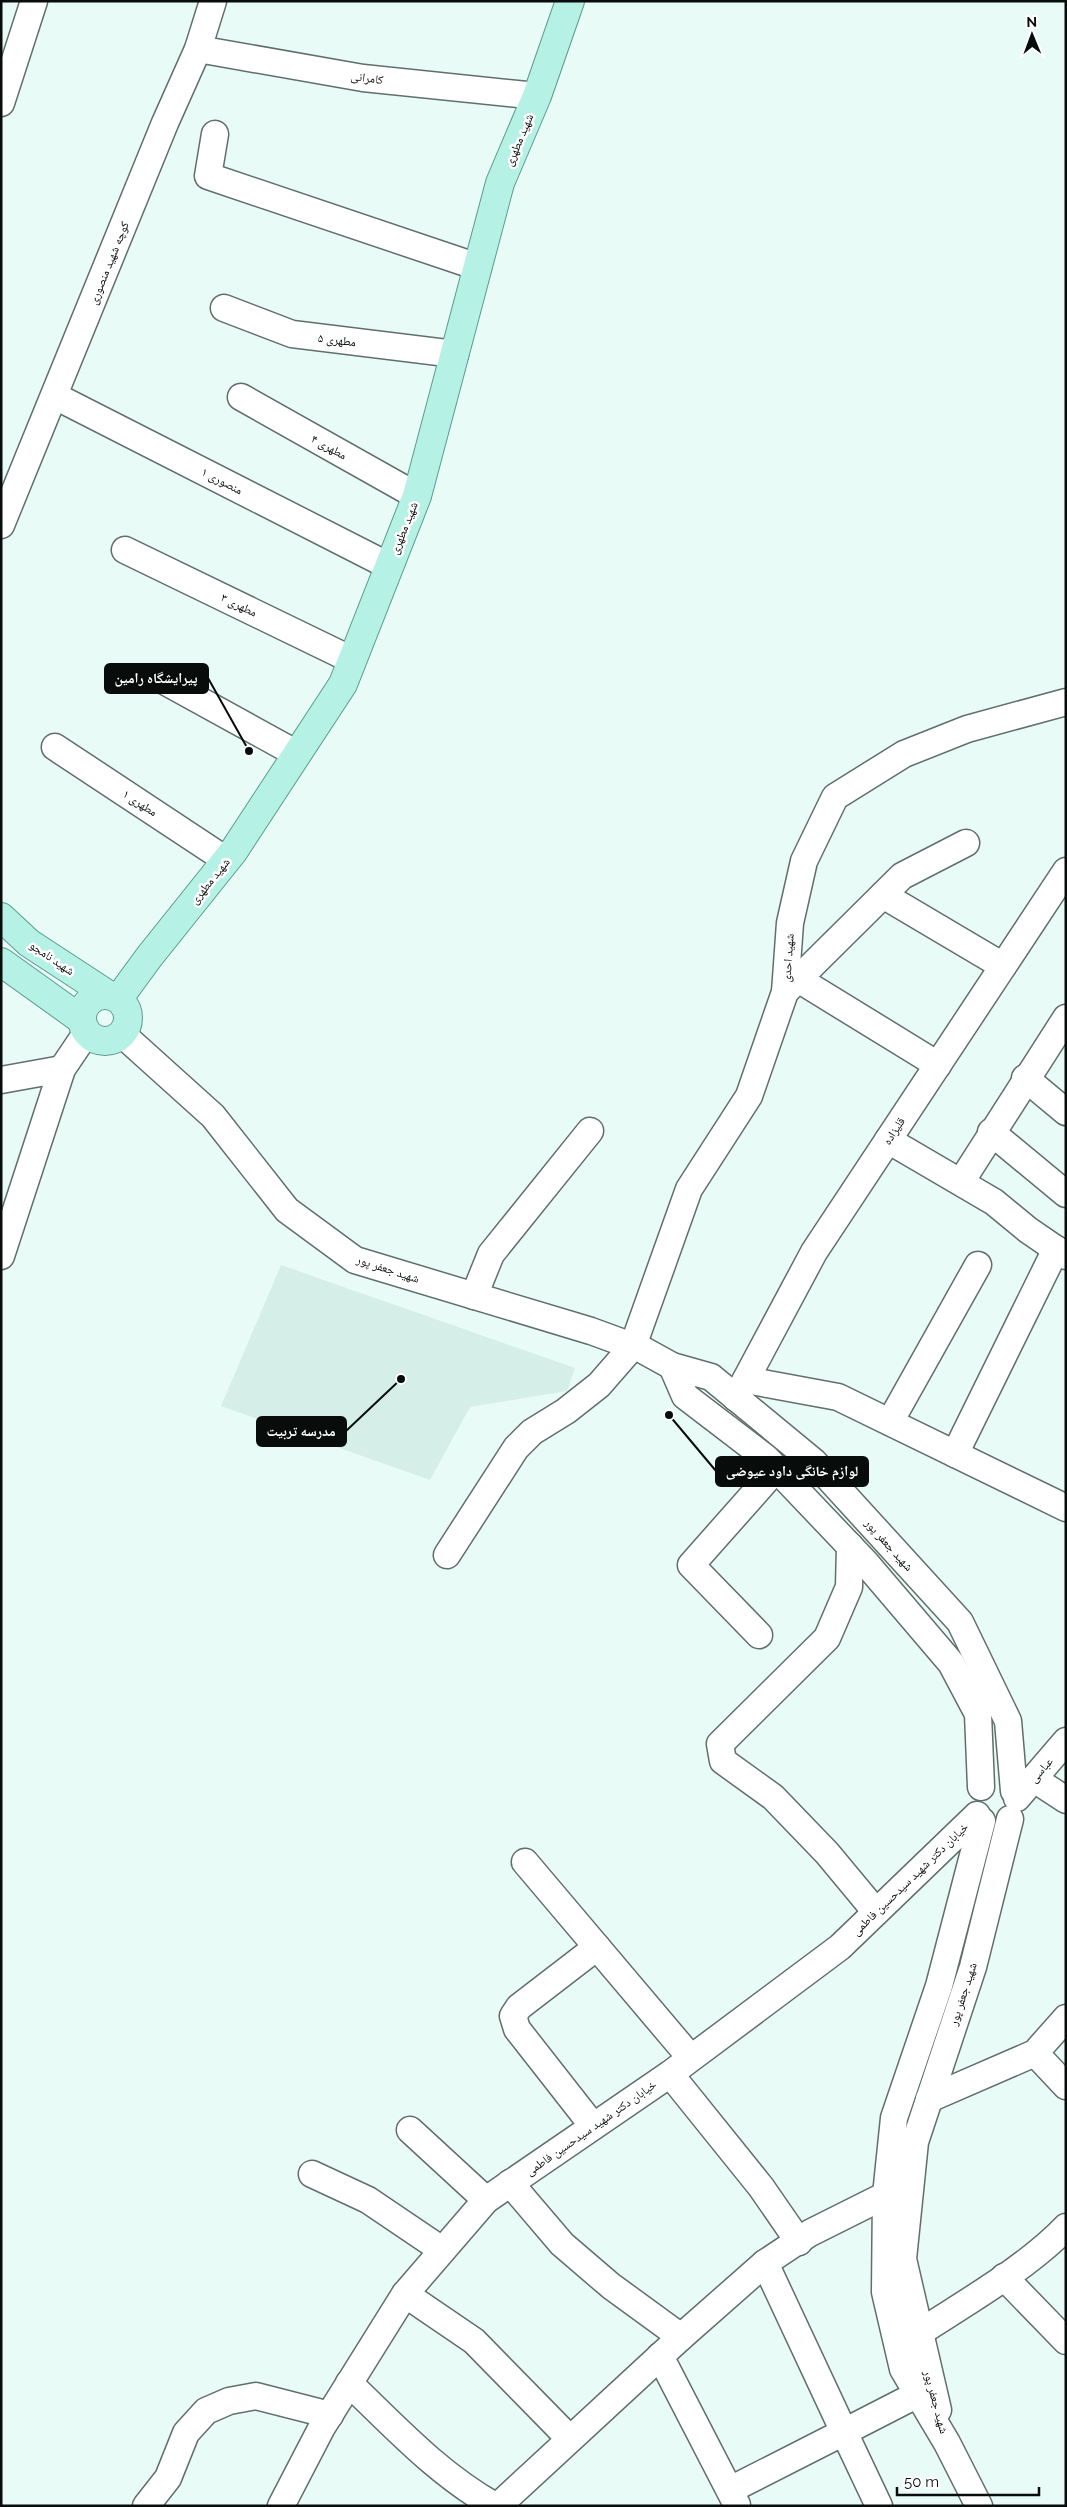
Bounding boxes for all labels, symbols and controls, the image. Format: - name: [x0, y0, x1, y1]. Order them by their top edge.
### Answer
- north arrow: [1007, 10, 1057, 60]
- text: N: [1026, 14, 1037, 30]
- street label: کامرانی: [350, 69, 384, 87]
- street label: شهید مطهری: [502, 112, 536, 168]
- street label: کوچه شهید منصوری: [86, 219, 132, 307]
- street label: مطهری ۵: [317, 331, 357, 349]
- street label: مطهری ۴: [309, 432, 349, 462]
- street label: منصوری ۱: [199, 465, 245, 497]
- street label: شهید مطهری: [387, 500, 421, 556]
- street label: مطهری ۳: [219, 590, 259, 620]
- callout: پیرایشگاه ‌رامین: [105, 664, 208, 693]
- text: پیرایشگاه ‌رامین: [114, 670, 198, 687]
- street label: مطهری ۱: [120, 787, 160, 819]
- street label: شهید مطهری: [187, 855, 233, 907]
- street label: شهید احدی: [779, 933, 797, 983]
- street label: شهید نامجو: [27, 938, 77, 978]
- street label: قلیزاده: [880, 1115, 908, 1147]
- street label: شهید جعفر پور: [354, 1252, 421, 1286]
- callout: مدرسه تربیت: [257, 1417, 346, 1446]
- text: مدرسه تربیت: [266, 1423, 336, 1440]
- callout: لوازم خانگی داود عیوضی: [716, 1457, 868, 1486]
- text: لوازم خانگی داود عیوضی: [726, 1463, 858, 1481]
- street label: شهید جعفر پور: [861, 1515, 916, 1574]
- street label: عباسی: [1026, 1755, 1056, 1786]
- street label: خیابان دکتر شهید سیدحسین فاطمی: [849, 1819, 972, 1939]
- street label: شهید جعفر پور: [946, 1961, 980, 2028]
- street label: خیابان دکتر شهید سیدحسین فاطمی: [523, 2077, 660, 2179]
- street label: شهید جعفر پور: [920, 2368, 951, 2435]
- scale bar: [897, 2464, 1040, 2496]
- text: 50 m: [904, 2473, 939, 2491]

